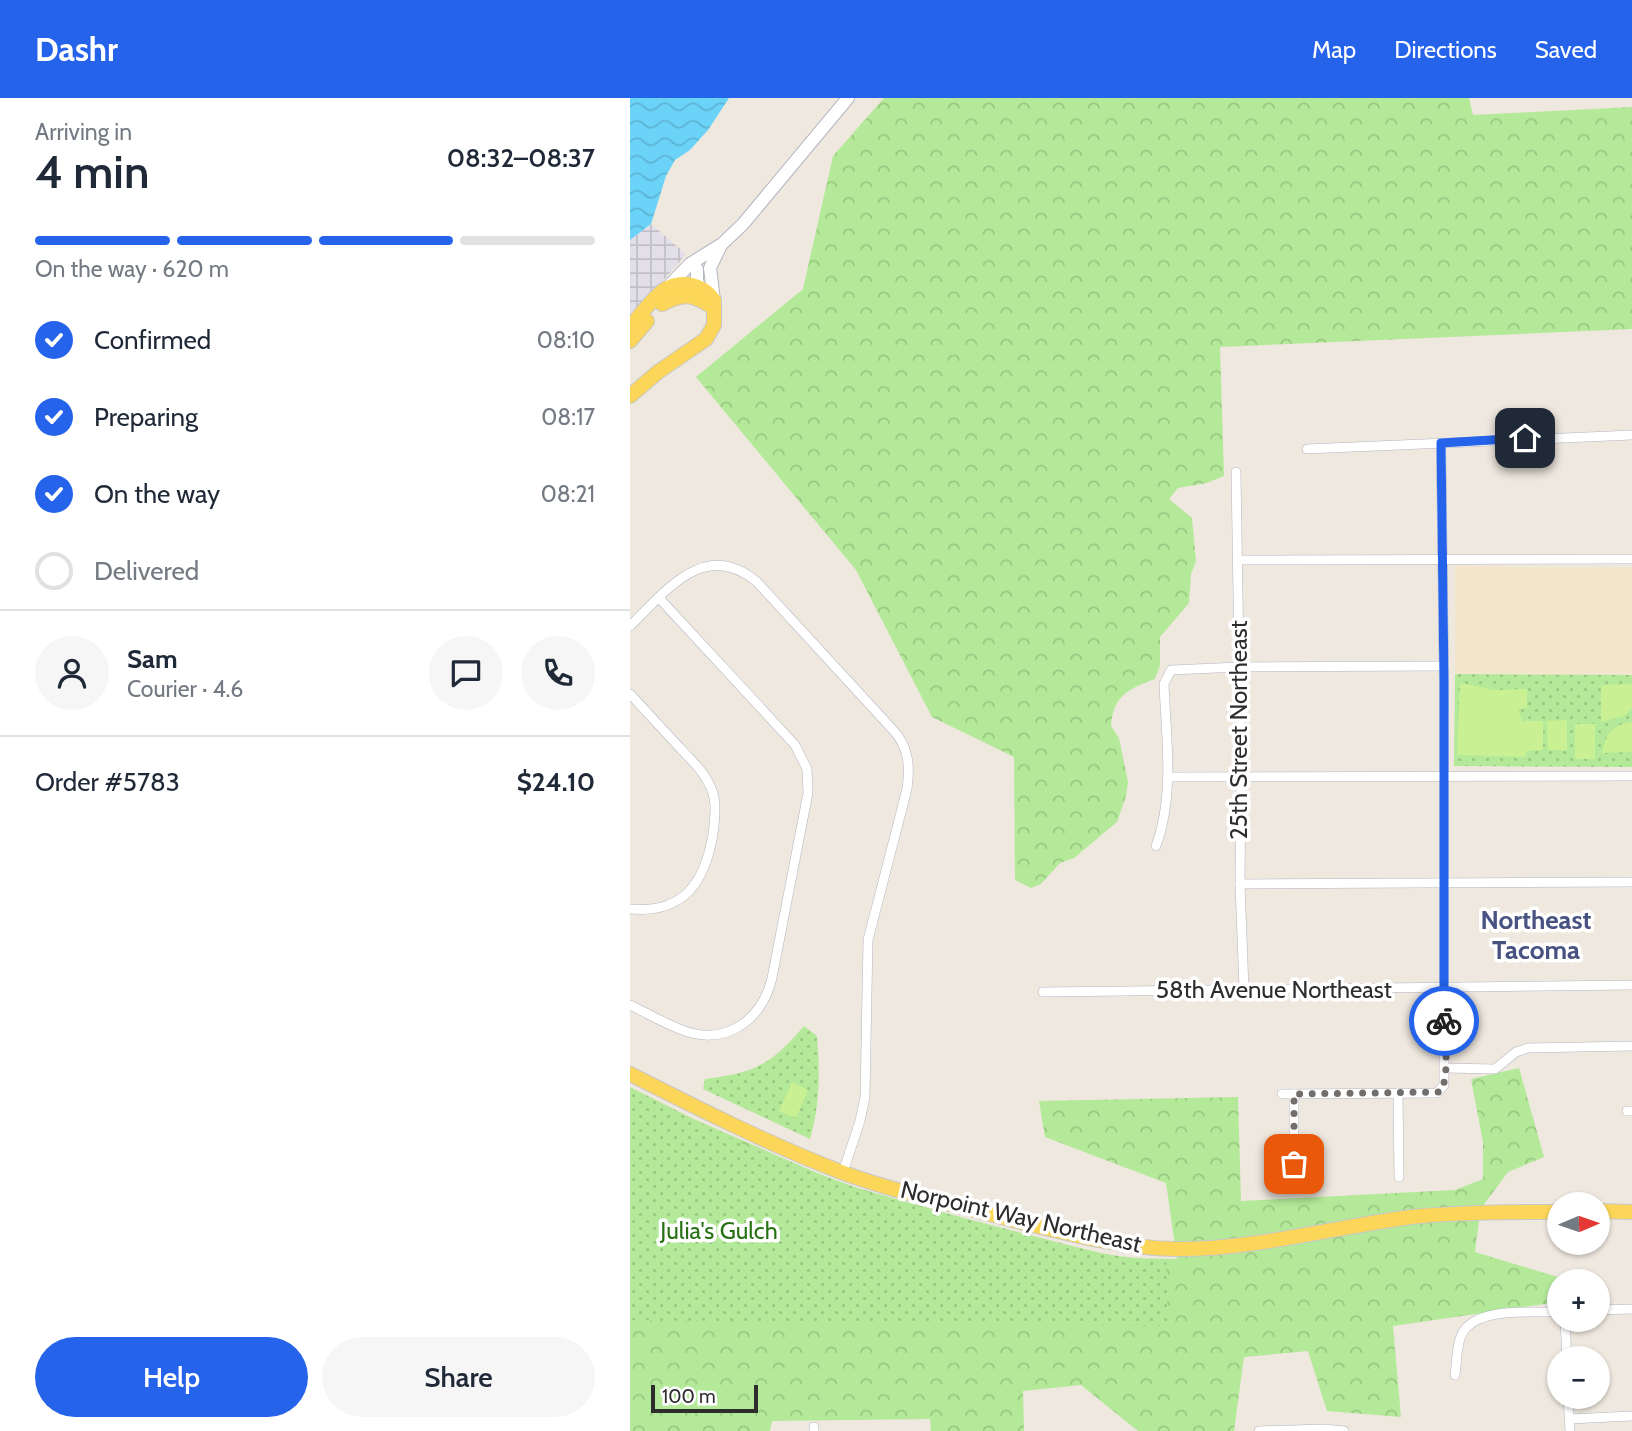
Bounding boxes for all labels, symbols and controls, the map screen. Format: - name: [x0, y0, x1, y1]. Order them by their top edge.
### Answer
- text: Dashr: [35, 29, 118, 69]
- text: Map: [1312, 35, 1356, 64]
- text: Directions: [1394, 35, 1497, 64]
- text: Saved: [1535, 35, 1597, 64]
- text: Arriving in: [35, 118, 132, 146]
- text: 08:32–08:37: [447, 142, 595, 174]
- text: 4 min: [35, 144, 149, 200]
- text: On the way · 620 m: [35, 255, 229, 283]
- icon: check: [35, 321, 73, 359]
- text: Confirmed: [94, 324, 211, 356]
- text: 08:10: [537, 326, 595, 354]
- icon: check: [35, 398, 73, 436]
- text: Preparing: [94, 401, 198, 433]
- text: 08:17: [541, 403, 595, 431]
- pin: [1495, 408, 1555, 468]
- icon: home: [1506, 419, 1544, 457]
- icon: check: [35, 475, 73, 513]
- text: On the way: [94, 478, 220, 510]
- text: 08:21: [541, 480, 595, 508]
- text: Delivered: [94, 555, 199, 587]
- street label: 25th Street Northeast: [1224, 620, 1253, 840]
- button: person: [35, 636, 109, 710]
- button: chat: [429, 636, 503, 710]
- button: phone: [521, 636, 595, 710]
- text: Sam: [127, 643, 178, 675]
- text: Courier · 4.6: [127, 675, 243, 703]
- text: Order #5783: [35, 766, 180, 798]
- text: $24.10: [517, 766, 595, 798]
- district label: Northeast Tacoma: [1481, 904, 1592, 966]
- street label: 58th Avenue Northeast: [1156, 975, 1392, 1004]
- courier: [1409, 986, 1479, 1056]
- icon: bike: [1425, 1002, 1463, 1040]
- pin: [1264, 1134, 1324, 1194]
- icon: bag: [1275, 1145, 1313, 1183]
- street label: Norpoint Way Northeast: [898, 1175, 1144, 1258]
- north arrow: [1547, 1192, 1610, 1255]
- map controls: [1547, 1192, 1610, 1409]
- park label: Julia's Gulch: [659, 1216, 778, 1245]
- button: +: [1547, 1269, 1610, 1332]
- button: Help: [35, 1337, 308, 1417]
- button: Share: [322, 1337, 595, 1417]
- button: −: [1547, 1346, 1610, 1409]
- scale bar: [651, 1382, 758, 1414]
- text: 100 m: [662, 1385, 716, 1408]

